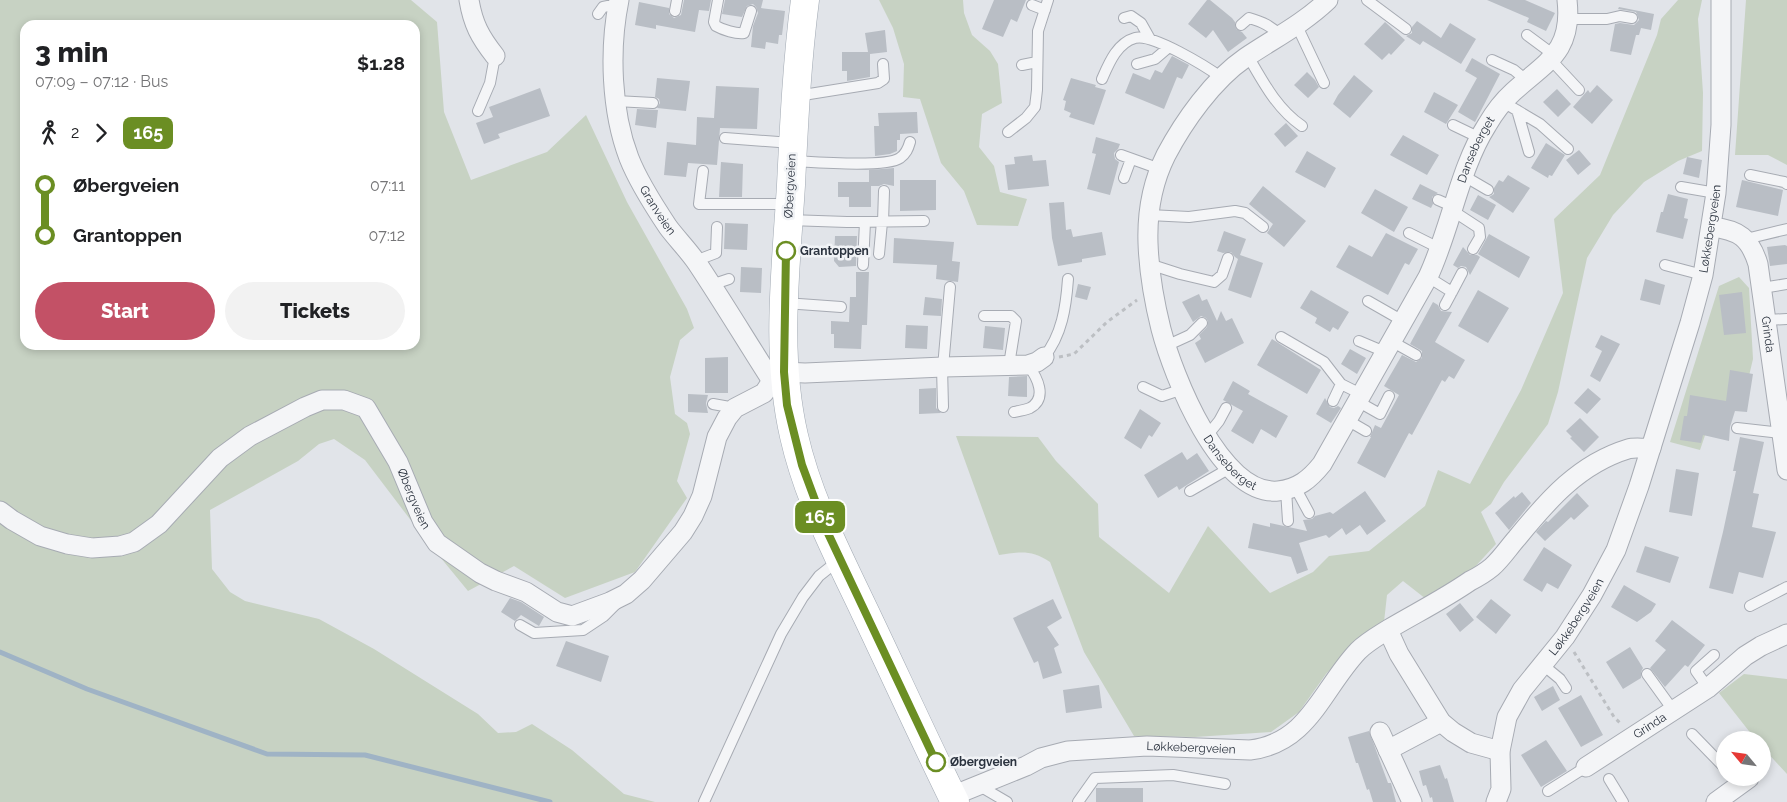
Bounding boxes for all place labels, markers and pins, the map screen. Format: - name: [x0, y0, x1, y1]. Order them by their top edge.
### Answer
- marker: Grantoppen: [776, 241, 796, 261]
- place label: Grantoppen: [800, 244, 869, 258]
- marker: Øbergveien: [926, 752, 946, 772]
- place label: Øbergveien: [950, 755, 1017, 769]

